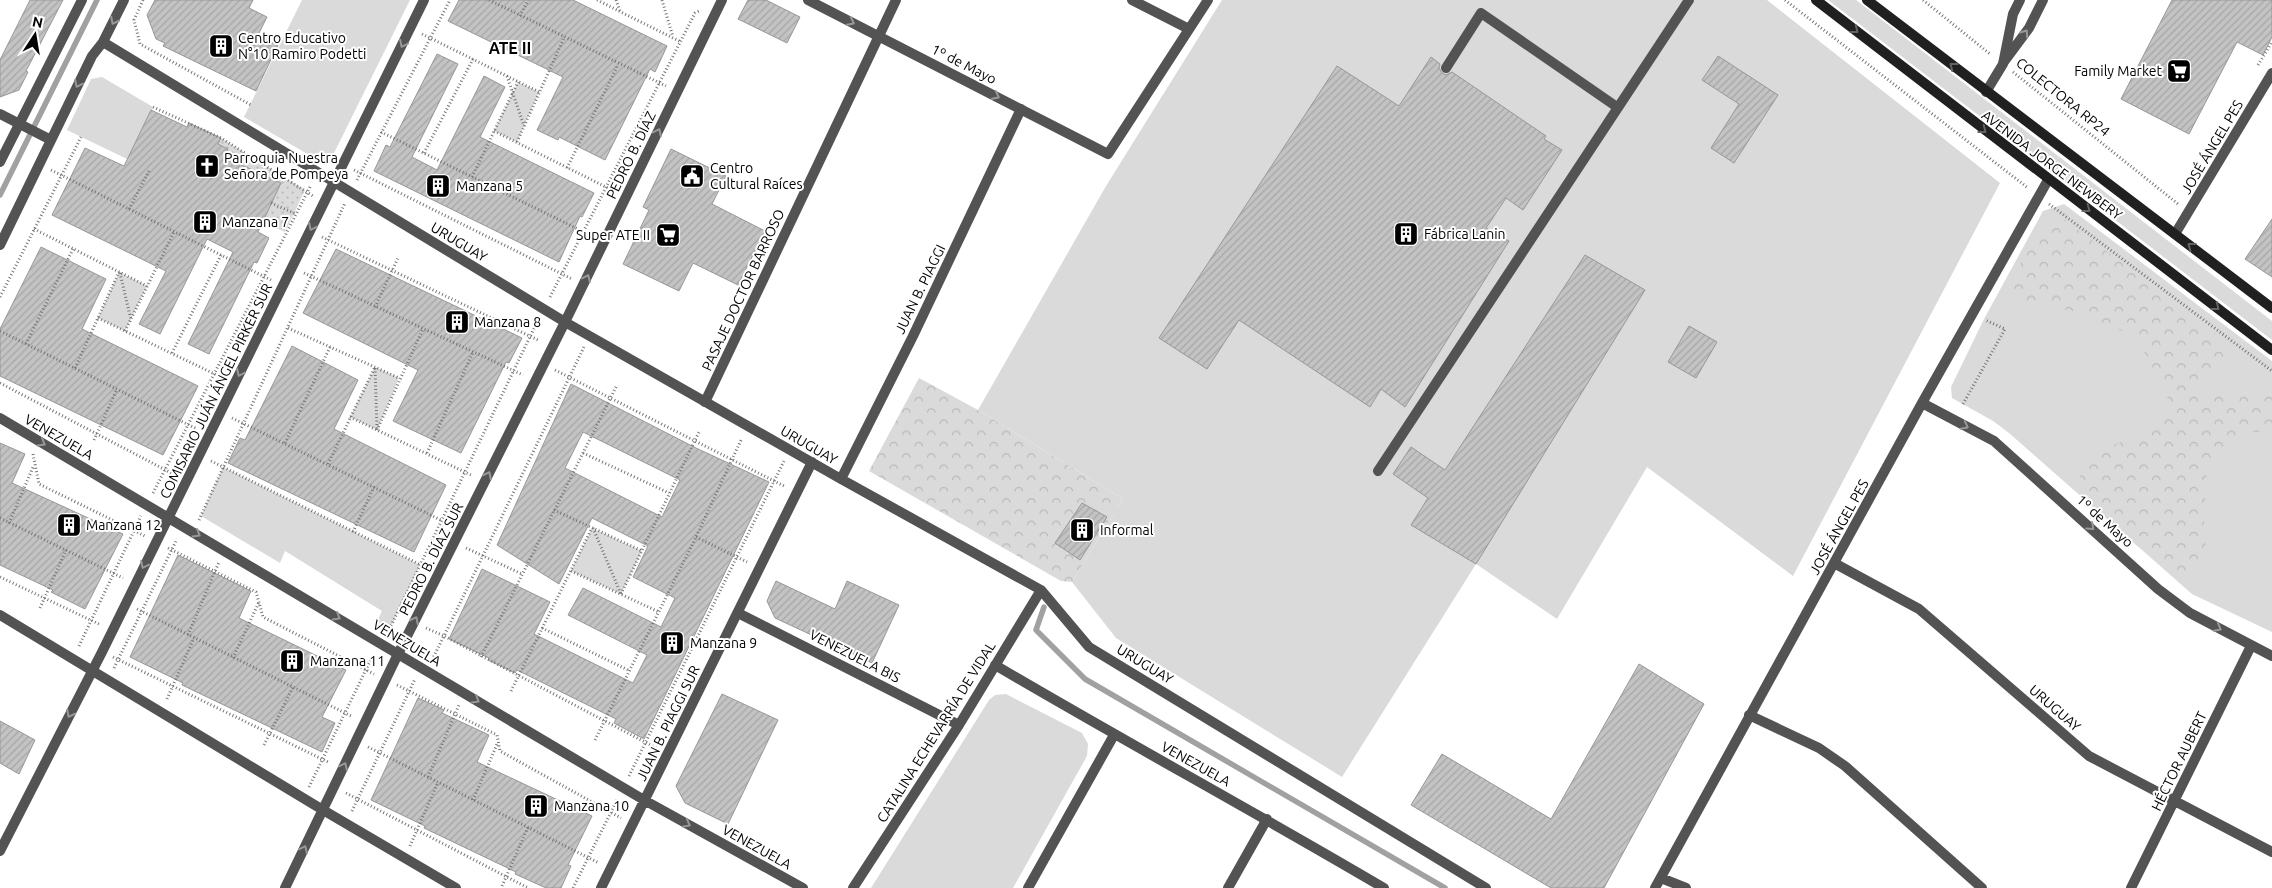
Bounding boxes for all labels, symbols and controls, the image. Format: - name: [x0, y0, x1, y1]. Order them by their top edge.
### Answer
- north arrow: [10, 10, 60, 60]
- text: N: [31, 13, 44, 31]
- one-way arrow: [109, 16, 120, 25]
- one-way arrow: [846, 16, 855, 26]
- one-way arrow: [1849, 24, 1859, 33]
- one-way arrow: [2019, 29, 2028, 39]
- place label: Centro Educativo N°10 Ramiro Podetti: [238, 30, 366, 62]
- building icon: Centro Educativo N°10 Ramiro Podetti: [208, 33, 234, 59]
- one-way arrow: [399, 39, 409, 48]
- district label: ATE II: [489, 39, 531, 57]
- street label: 1º de Mayo: [929, 41, 999, 87]
- street label: COLECTORA RP24: [2013, 54, 2113, 140]
- supermarket icon: Family Market: [2166, 58, 2192, 84]
- one-way arrow: [1950, 63, 1959, 72]
- place label: Family Market: [2074, 63, 2162, 79]
- one-way arrow: [74, 79, 85, 88]
- one-way arrow: [991, 90, 1000, 100]
- street label: JOSÉ ÁNGEL PES: [2177, 97, 2246, 197]
- street label: AVENIDA JORGE NEWBERY: [1979, 107, 2125, 223]
- street label: PEDRO B. DÍAZ: [602, 108, 659, 201]
- one-way arrow: [1977, 124, 1986, 132]
- one-way arrow: [651, 128, 662, 137]
- place label: Parroquia Nuestra Señora de Pompeya: [224, 150, 348, 182]
- church icon: Parroquia Nuestra Señora de Pompeya: [194, 153, 220, 179]
- place label: Centro Cultural Raíces: [710, 160, 803, 192]
- public building icon: Centro Cultural Raíces: [679, 163, 705, 189]
- building icon: Manzana 5: [425, 173, 451, 199]
- place label: Manzana 5: [456, 178, 523, 194]
- one-way arrow: [2081, 203, 2091, 212]
- street label: PASAJE DOCTOR BARROSO: [698, 207, 788, 373]
- building icon: Manzana 7: [192, 209, 218, 235]
- place label: Manzana 7: [222, 214, 289, 230]
- street label: URUGUAY: [428, 219, 490, 265]
- building icon: Fábrica Lanin: [1393, 221, 1419, 247]
- one-way arrow: [308, 222, 318, 231]
- supermarket icon: Super ATE II: [655, 222, 681, 248]
- place label: Fábrica Lanin: [1424, 226, 1506, 242]
- place label: Super ATE II: [576, 227, 650, 243]
- street label: JUAN B. PIAGGI: [891, 242, 949, 336]
- one-way arrow: [2188, 244, 2197, 252]
- one-way arrow: [581, 274, 591, 283]
- street label: COMISARIO JUÁN ÁNGEL PIRKER SUR: [156, 280, 275, 501]
- one-way arrow: [2210, 302, 2219, 310]
- building icon: Manzana 8: [444, 309, 470, 335]
- place label: Manzana 8: [474, 314, 541, 330]
- one-way arrow: [236, 368, 246, 377]
- street label: VENEZUELA: [22, 411, 96, 463]
- one-way arrow: [1960, 420, 1969, 430]
- street label: URUGUAY: [778, 422, 840, 468]
- one-way arrow: [37, 437, 46, 447]
- one-way arrow: [482, 471, 492, 480]
- street label: JOSÉ ÁNGEL PES: [1805, 476, 1872, 577]
- street label: 1º de Mayo: [2073, 491, 2137, 551]
- street label: PEDRO B. DÍAZ SUR: [395, 499, 466, 618]
- building icon: Manzana 12: [56, 512, 82, 538]
- place label: Manzana 12: [86, 517, 161, 533]
- building icon: Informal: [1069, 517, 1095, 543]
- one-way arrow: [2085, 521, 2094, 530]
- place label: Informal: [1100, 522, 1154, 538]
- one-way arrow: [192, 528, 201, 537]
- one-way arrow: [140, 560, 151, 569]
- one-way arrow: [331, 611, 340, 621]
- street label: VENEZUELA: [370, 616, 444, 670]
- one-way arrow: [409, 616, 419, 625]
- one-way arrow: [2212, 622, 2221, 632]
- street label: VENEZUELA BIS: [807, 626, 903, 686]
- building icon: Manzana 9: [659, 630, 685, 656]
- place label: Manzana 9: [690, 635, 757, 651]
- street label: CATALINA ECHEVARRÍA DE VIDAL: [873, 638, 998, 825]
- street label: URUGUAY: [1114, 641, 1176, 687]
- building icon: Manzana 11: [279, 648, 305, 674]
- place label: Manzana 11: [310, 653, 385, 669]
- street label: JUAN B. PIAGGI SUR: [633, 663, 703, 783]
- street label: URUGUAY: [2026, 681, 2084, 735]
- one-way arrow: [471, 694, 480, 704]
- one-way arrow: [66, 708, 76, 717]
- street label: HÉCTOR AUBERT: [2147, 708, 2210, 813]
- street label: VENEZUELA: [1159, 738, 1233, 790]
- one-way arrow: [338, 763, 348, 772]
- building icon: Manzana 10: [523, 793, 549, 819]
- place label: Manzana 10: [554, 798, 629, 814]
- one-way arrow: [682, 818, 691, 828]
- street label: VENEZUELA: [720, 821, 794, 873]
- one-way arrow: [298, 845, 308, 854]

